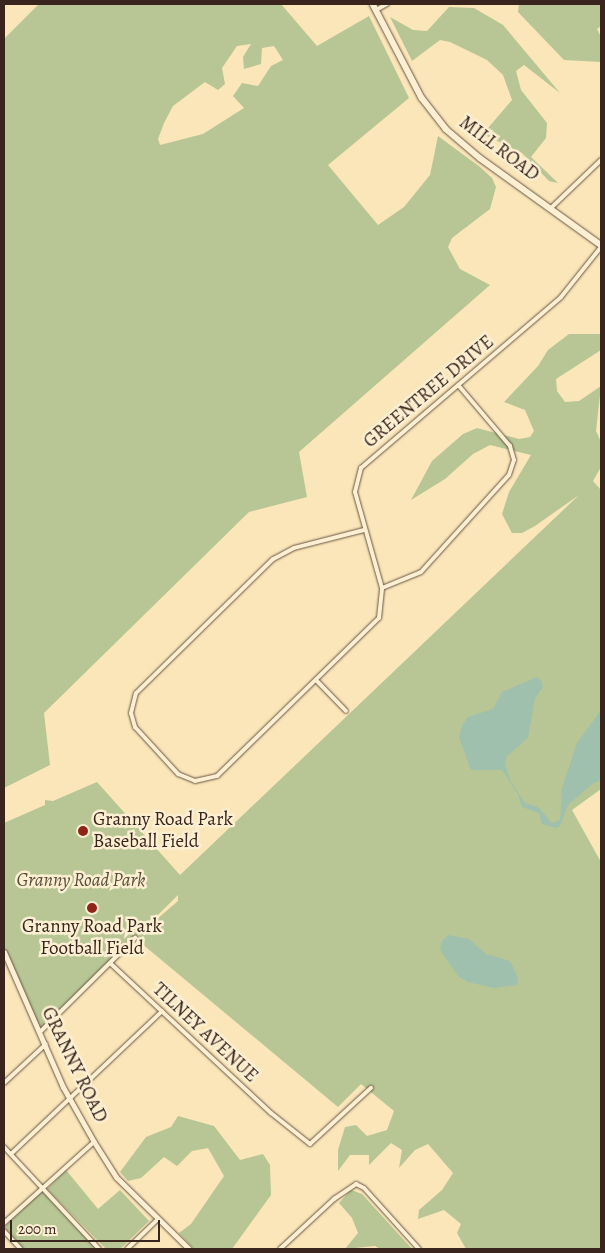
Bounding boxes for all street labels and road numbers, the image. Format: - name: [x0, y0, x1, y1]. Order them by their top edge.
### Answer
- street label: MILL ROAD: [454, 111, 544, 187]
- street label: GREENTREE DRIVE: [359, 331, 499, 453]
- street label: TILNEY AVENUE: [148, 978, 262, 1088]
- street label: GRANNY ROAD: [36, 1004, 112, 1126]

